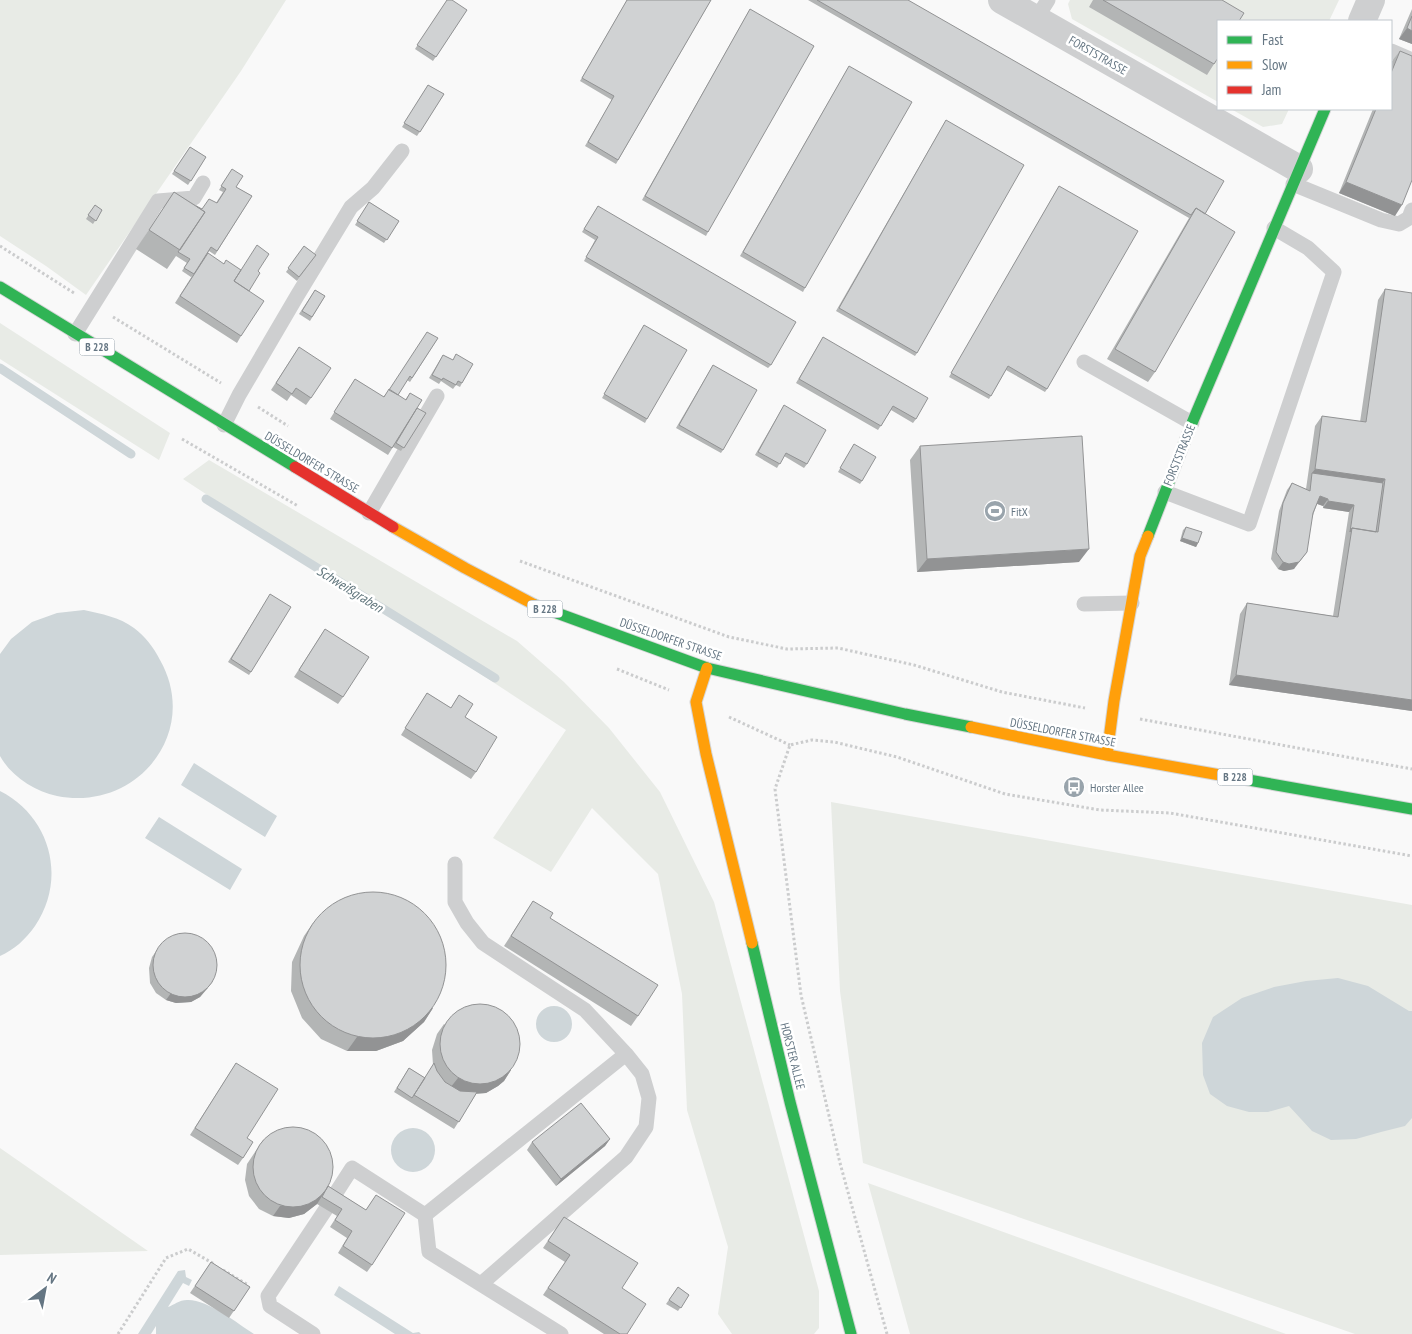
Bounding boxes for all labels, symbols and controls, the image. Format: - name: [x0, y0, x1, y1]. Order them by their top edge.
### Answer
- legend: [1217, 20, 1392, 110]
- text: Fast: [1262, 30, 1283, 49]
- street label: FORSTSTRASSE: [1066, 32, 1130, 78]
- text: Slow: [1262, 55, 1287, 74]
- text: Jam: [1261, 80, 1281, 99]
- road number: B 228: [80, 338, 114, 356]
- street label: FORSTSTRASSE: [1160, 422, 1198, 488]
- street label: DÜSSELDORFER STRASSE: [262, 428, 362, 496]
- sports icon: FitX: [983, 499, 1007, 523]
- place label: FitX: [1011, 504, 1028, 519]
- water label: Schweißgraben: [314, 562, 387, 617]
- road number: B 228: [528, 600, 562, 618]
- street label: DÜSSELDORFER STRASSE: [618, 614, 724, 664]
- street label: DÜSSELDORFER STRASSE: [1009, 714, 1117, 750]
- road number: B 228: [1218, 769, 1252, 786]
- bus stop icon: Horster Allee: [1062, 775, 1086, 799]
- place label: Horster Allee: [1090, 780, 1144, 795]
- street label: HORSTER ALLEE: [777, 1021, 809, 1091]
- north arrow: [20, 1264, 70, 1314]
- text: N: [44, 1268, 60, 1288]

